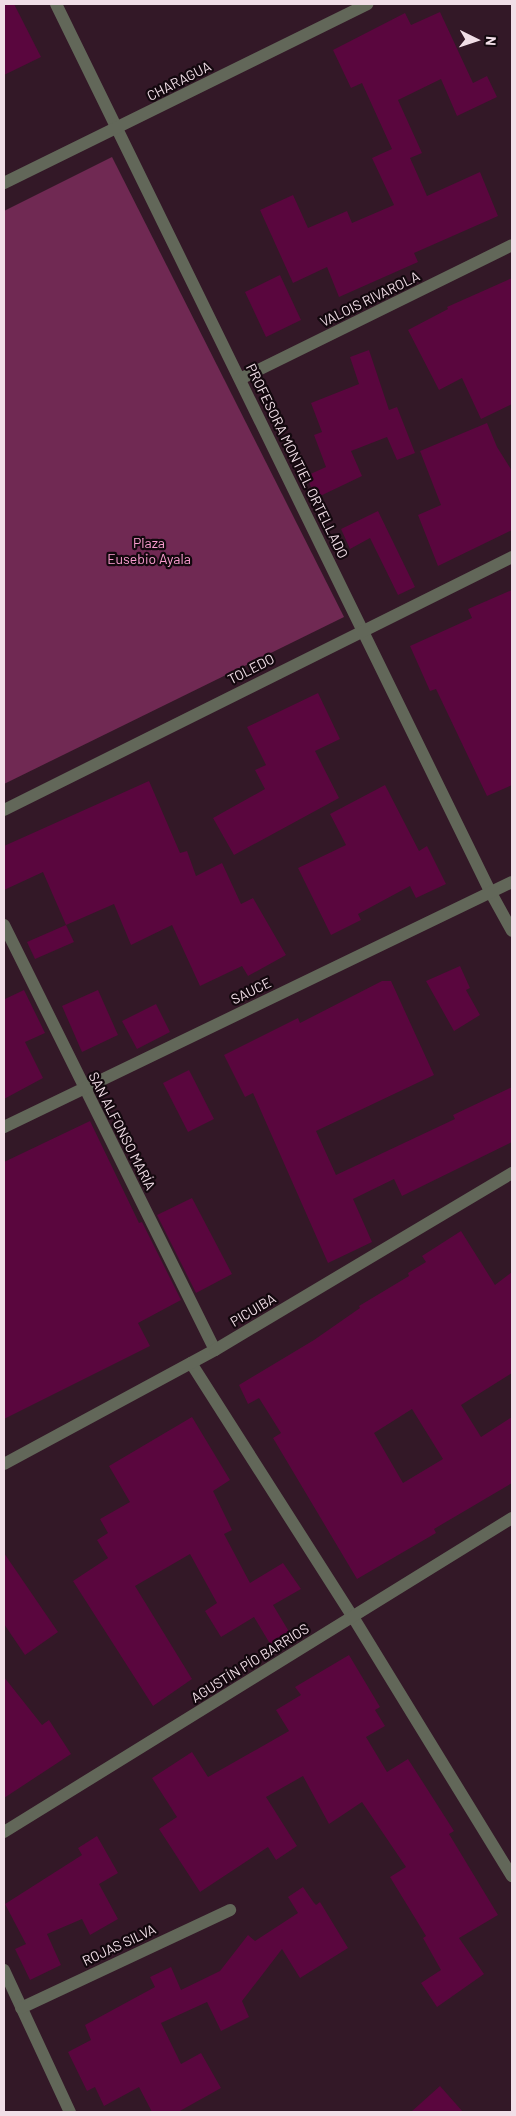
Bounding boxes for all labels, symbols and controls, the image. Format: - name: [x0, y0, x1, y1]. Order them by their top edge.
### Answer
- north arrow: [451, 15, 501, 65]
- text: N: [483, 36, 500, 46]
- street label: CHARAGUA: [144, 58, 214, 104]
- street label: VALOIS RIVAROLA: [318, 268, 422, 330]
- street label: PROFESORA MONTIEL ORTELLADO: [242, 361, 352, 561]
- park label: Plaza Eusebio Ayala: [107, 535, 191, 568]
- street label: TOLEDO: [225, 650, 277, 688]
- street label: SAUCE: [228, 974, 274, 1008]
- street label: SAN ALFONSO MARÍA: [85, 1069, 159, 1193]
- street label: PICUIBA: [227, 1290, 279, 1330]
- street label: AGUSTÍN PÍO BARRIOS: [188, 1620, 312, 1706]
- street label: ROJAS SILVA: [80, 1921, 158, 1969]

